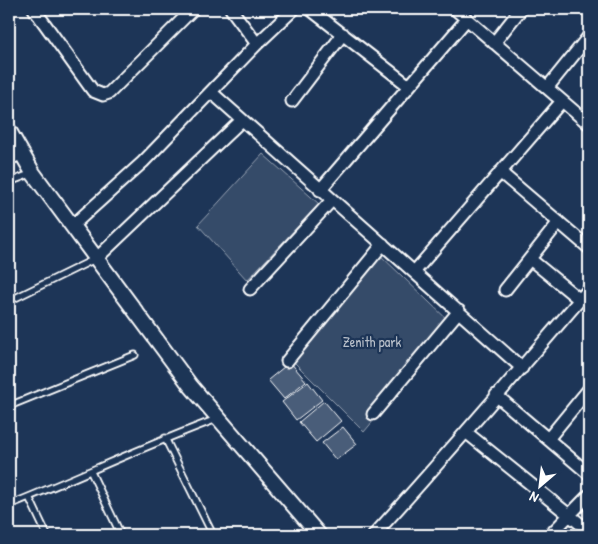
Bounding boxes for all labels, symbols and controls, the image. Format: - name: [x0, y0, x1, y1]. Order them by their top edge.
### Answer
- park label: Zenith park: [343, 332, 402, 352]
- north arrow: [516, 462, 566, 512]
- text: N: [525, 488, 541, 508]

